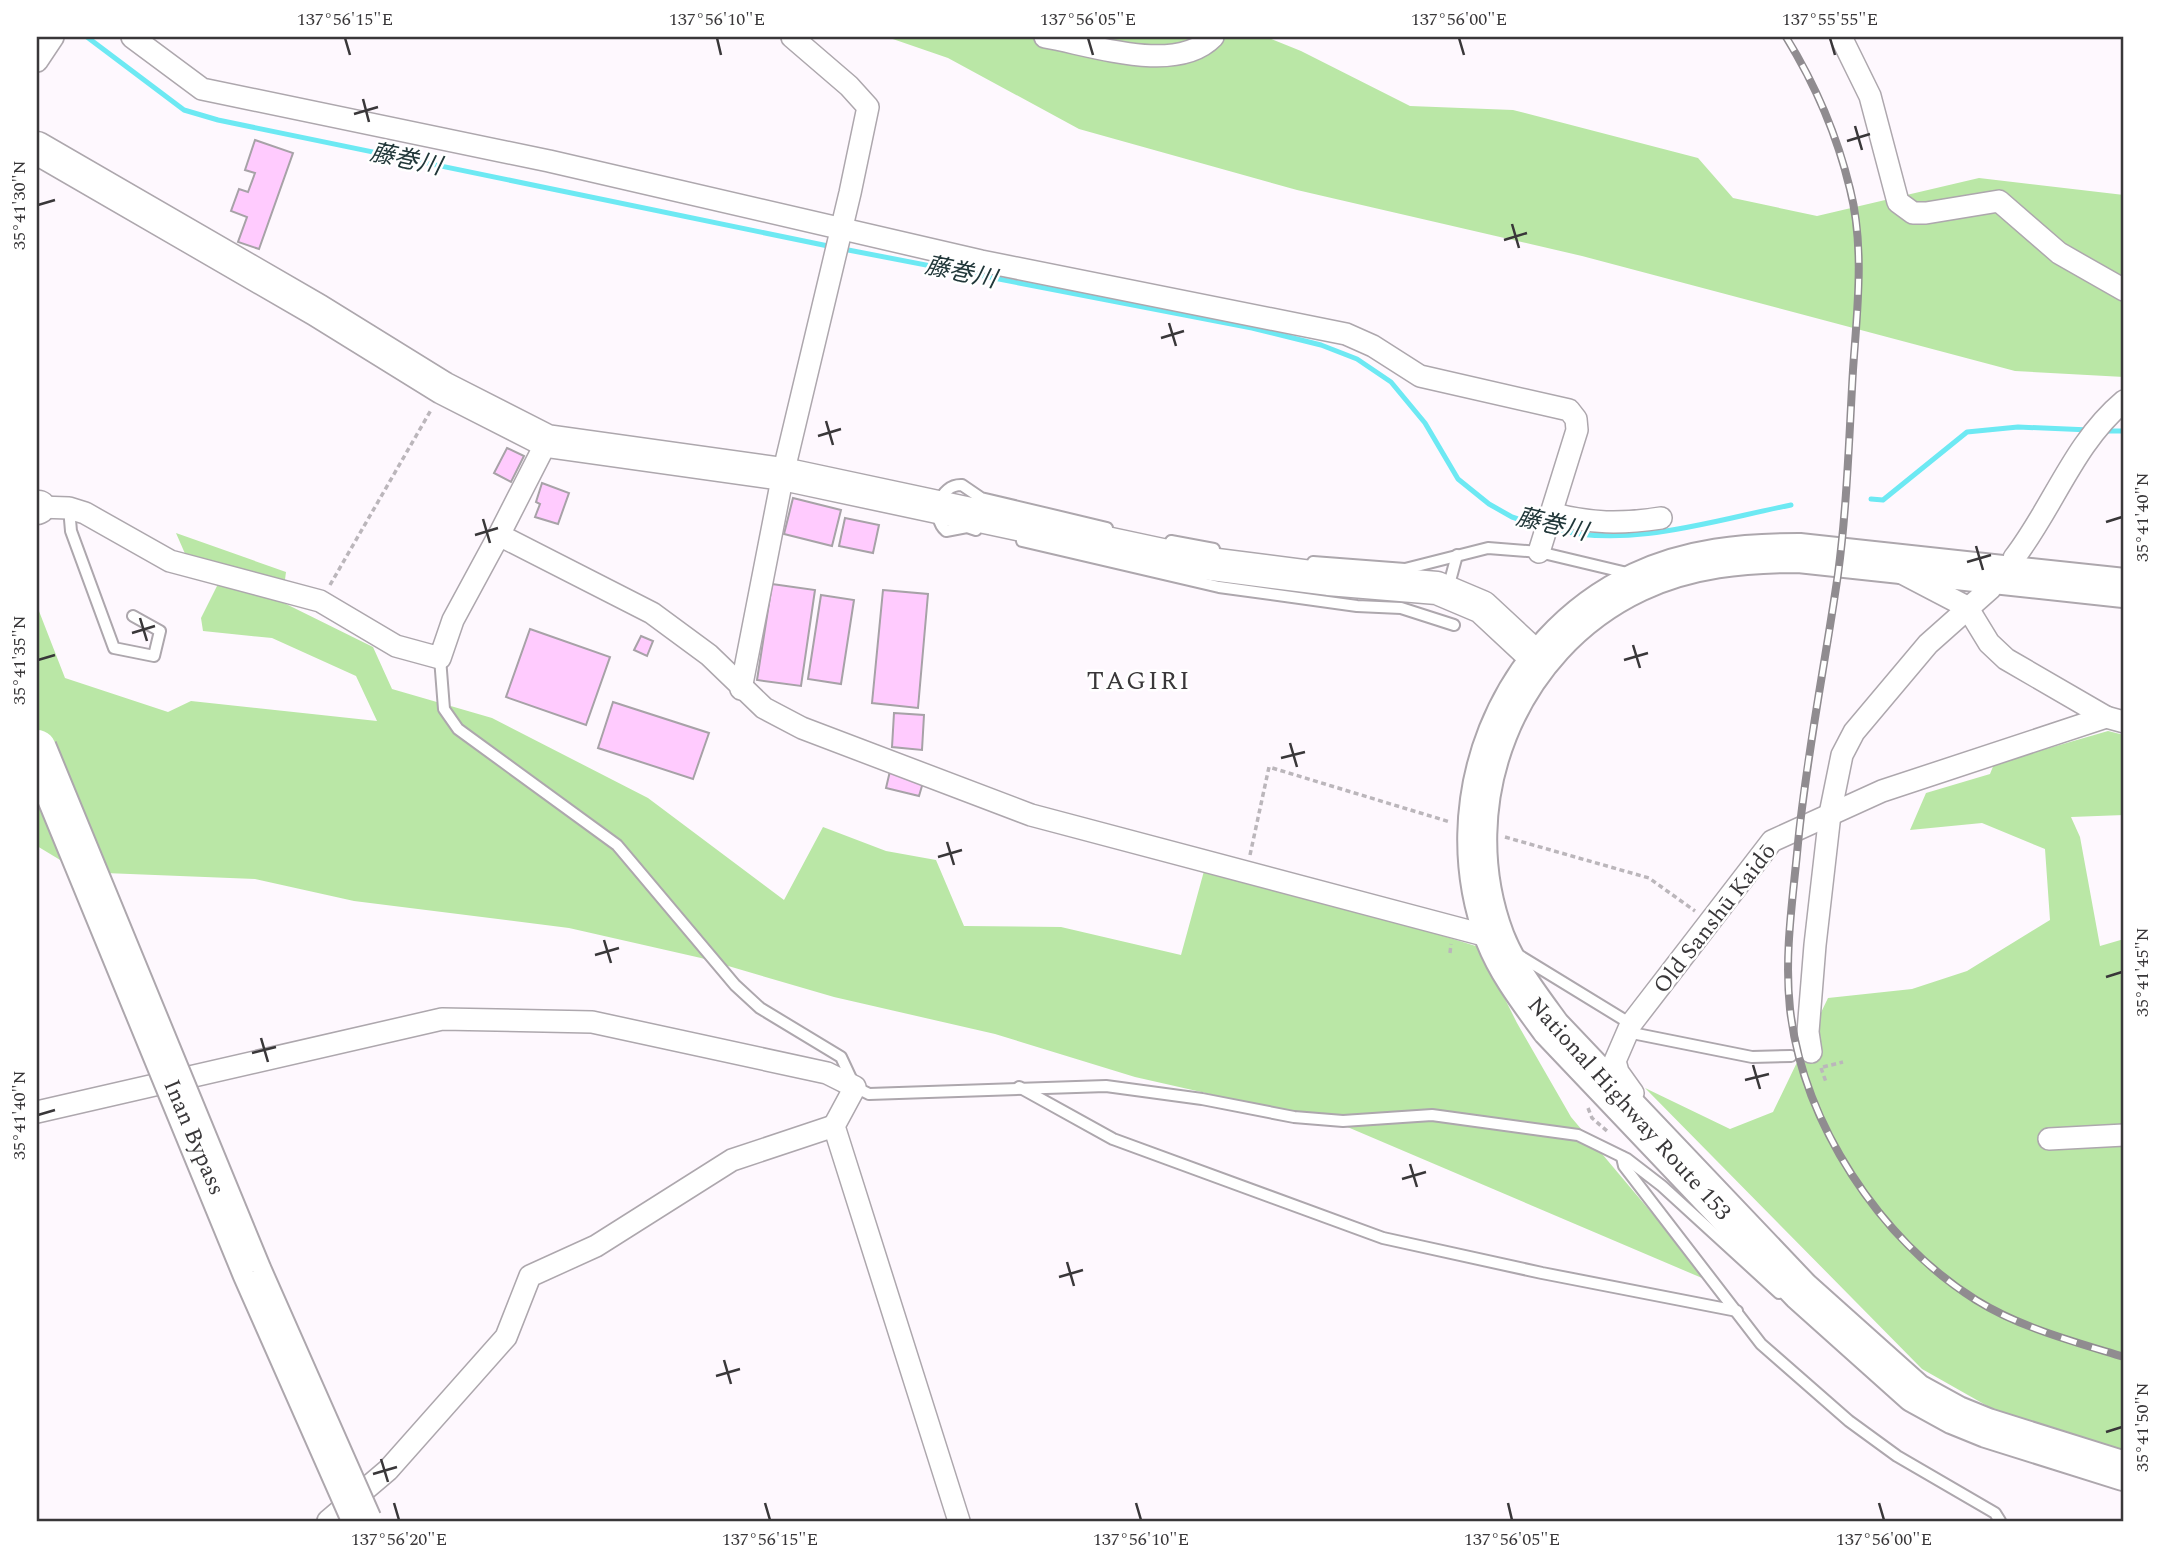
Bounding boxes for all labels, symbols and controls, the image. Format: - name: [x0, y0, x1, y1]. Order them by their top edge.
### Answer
- text: 137°56'15"E: [297, 6, 393, 33]
- text: 137°56'10"E: [669, 6, 765, 33]
- text: 137°56'05"E: [1040, 6, 1136, 33]
- text: 137°56'00"E: [1411, 6, 1507, 33]
- text: 137°55'55"E: [1782, 6, 1878, 33]
- water label: 藤巻川: [367, 135, 448, 186]
- text: 35°41'30"N: [6, 160, 33, 250]
- water label: 藤巻川: [922, 248, 1003, 299]
- text: 35°41'40"N: [2129, 472, 2156, 562]
- water label: 藤巻川: [1513, 499, 1594, 551]
- text: 35°41'35"N: [6, 615, 33, 705]
- district label: TAGIRI: [1087, 661, 1191, 701]
- street label: Old Sanshū Kaidō: [1645, 836, 1785, 1002]
- text: 35°41'45"N: [2129, 927, 2156, 1017]
- street label: National Highway Route 153: [1519, 989, 1739, 1229]
- text: 35°41'40"N: [6, 1070, 33, 1160]
- street label: Inan Bypass: [154, 1074, 234, 1201]
- text: 35°41'50"N: [2129, 1382, 2156, 1472]
- text: 137°56'20"E: [351, 1526, 447, 1553]
- text: 137°56'15"E: [722, 1526, 818, 1553]
- text: 137°56'10"E: [1093, 1526, 1189, 1553]
- text: 137°56'05"E: [1464, 1526, 1560, 1553]
- text: 137°56'00"E: [1836, 1526, 1932, 1553]

